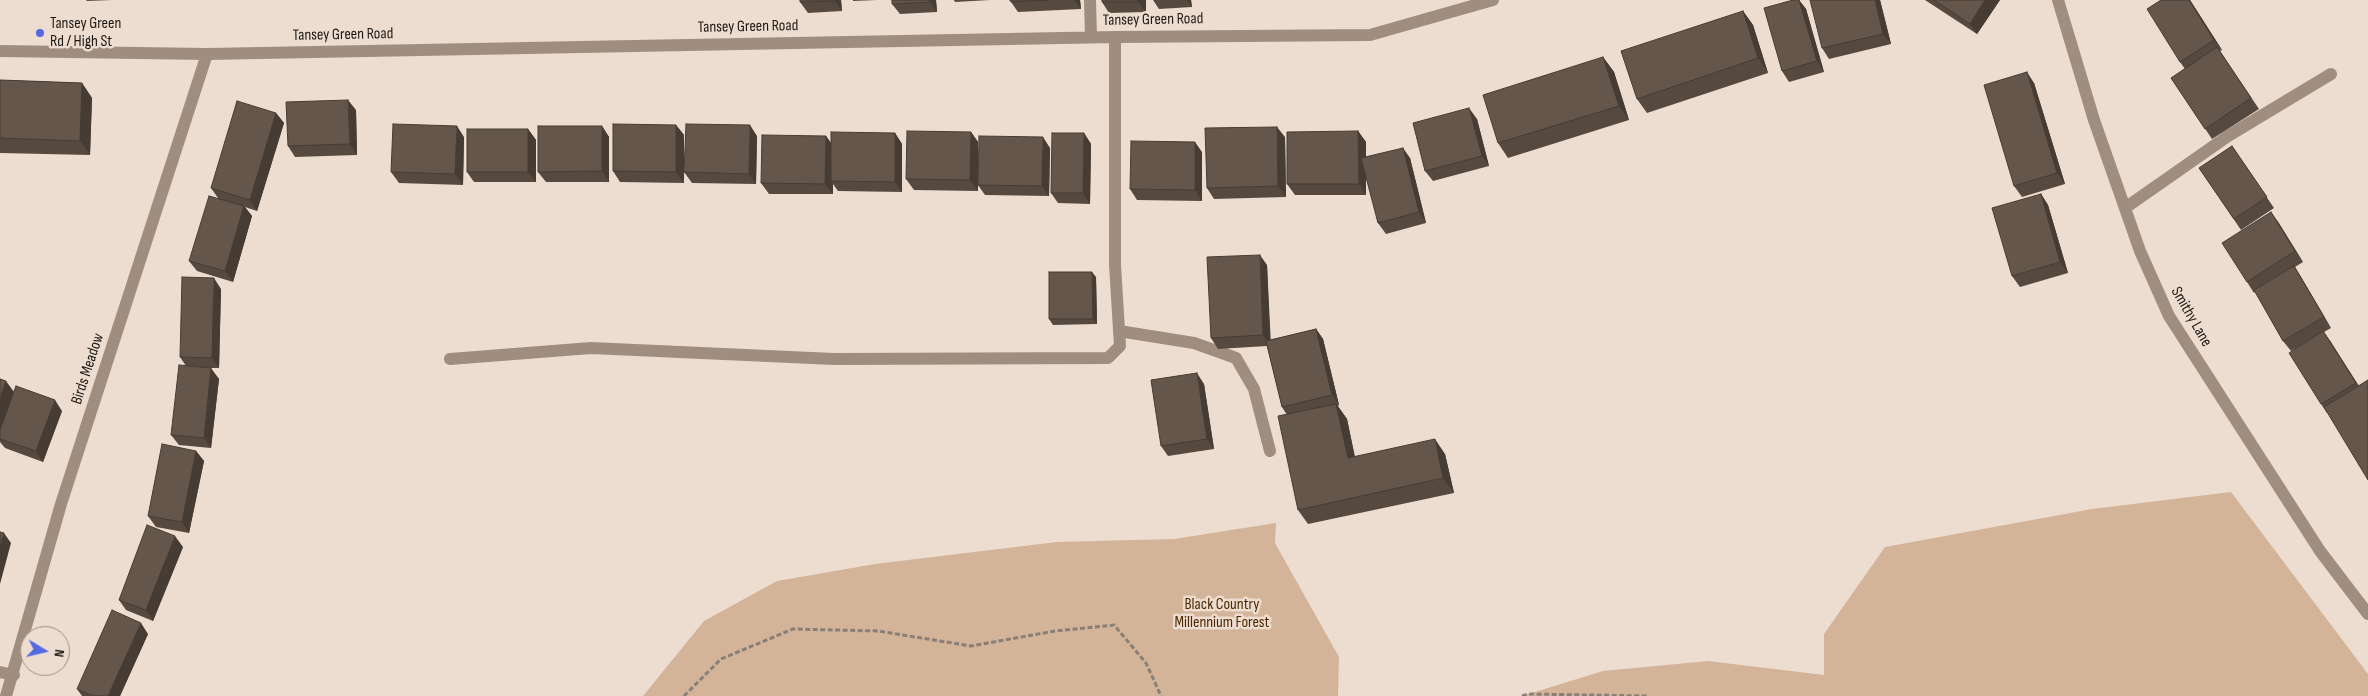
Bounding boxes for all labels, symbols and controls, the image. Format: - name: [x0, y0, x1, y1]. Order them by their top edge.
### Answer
- street label: Tansey Green Road: [1103, 10, 1203, 30]
- place label: Tansey Green Rd / High St: [50, 14, 121, 52]
- street label: Tansey Green Road: [698, 17, 798, 37]
- street label: Tansey Green Road: [293, 25, 393, 45]
- marker: Tansey Green Rd / High St: [34, 27, 46, 39]
- street label: Smithy Lane: [2166, 284, 2216, 350]
- street label: Birds Meadow: [67, 331, 109, 407]
- park label: Black Country Millennium Forest: [1175, 595, 1269, 633]
- north arrow: [20, 626, 70, 676]
- text: N: [50, 648, 68, 658]

